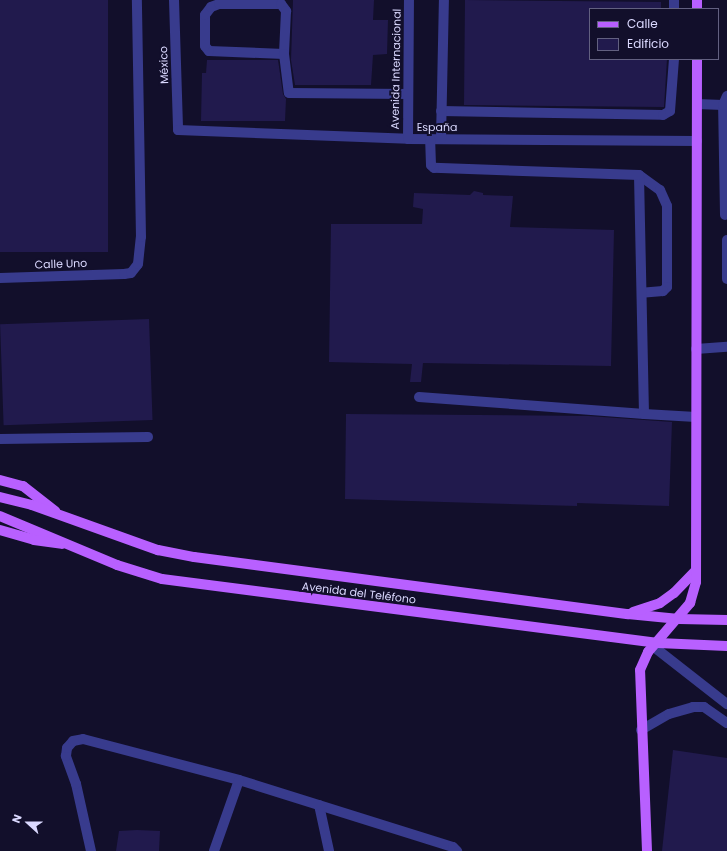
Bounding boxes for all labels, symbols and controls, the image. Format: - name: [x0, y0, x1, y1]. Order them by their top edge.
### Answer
- legend: [589, 8, 719, 60]
- street label: Avenida Internacional: [388, 9, 404, 129]
- text: Calle: [627, 15, 658, 32]
- text: Edificio: [627, 35, 669, 52]
- street label: México: [157, 46, 171, 84]
- street label: España: [417, 120, 457, 134]
- street label: Calle Uno: [34, 256, 88, 272]
- street label: Avenida del Teléfono: [301, 579, 417, 607]
- north arrow: [8, 803, 48, 843]
- text: N: [8, 812, 26, 825]

